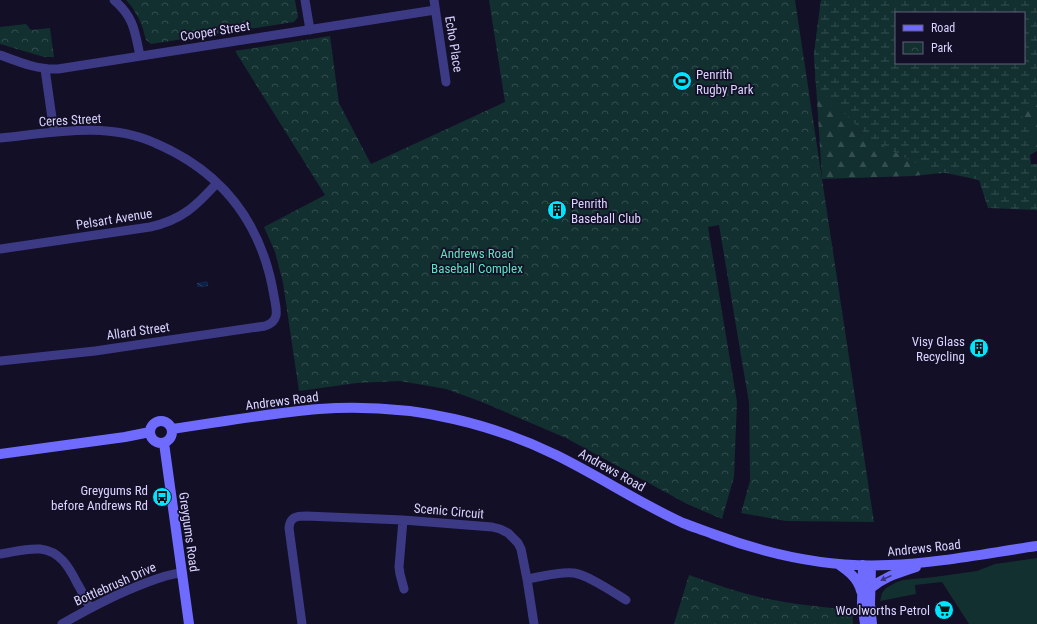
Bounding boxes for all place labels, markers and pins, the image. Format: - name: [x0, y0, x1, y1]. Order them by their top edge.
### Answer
- place label: Penrith Rugby Park: [696, 67, 754, 97]
- sports icon: Penrith Rugby Park: [671, 70, 693, 92]
- place label: Penrith Baseball Club: [571, 196, 641, 226]
- building icon: Penrith Baseball Club: [546, 199, 568, 221]
- place label: Visy Glass Recycling: [912, 334, 965, 364]
- building icon: Visy Glass Recycling: [968, 337, 990, 359]
- place label: Greygums Rd before Andrews Rd: [51, 483, 148, 513]
- bus stop icon: Greygums Rd before Andrews Rd: [151, 486, 173, 508]
- supermarket icon: Woolworths Petrol: [933, 599, 955, 621]
- place label: Woolworths Petrol: [836, 603, 930, 618]

